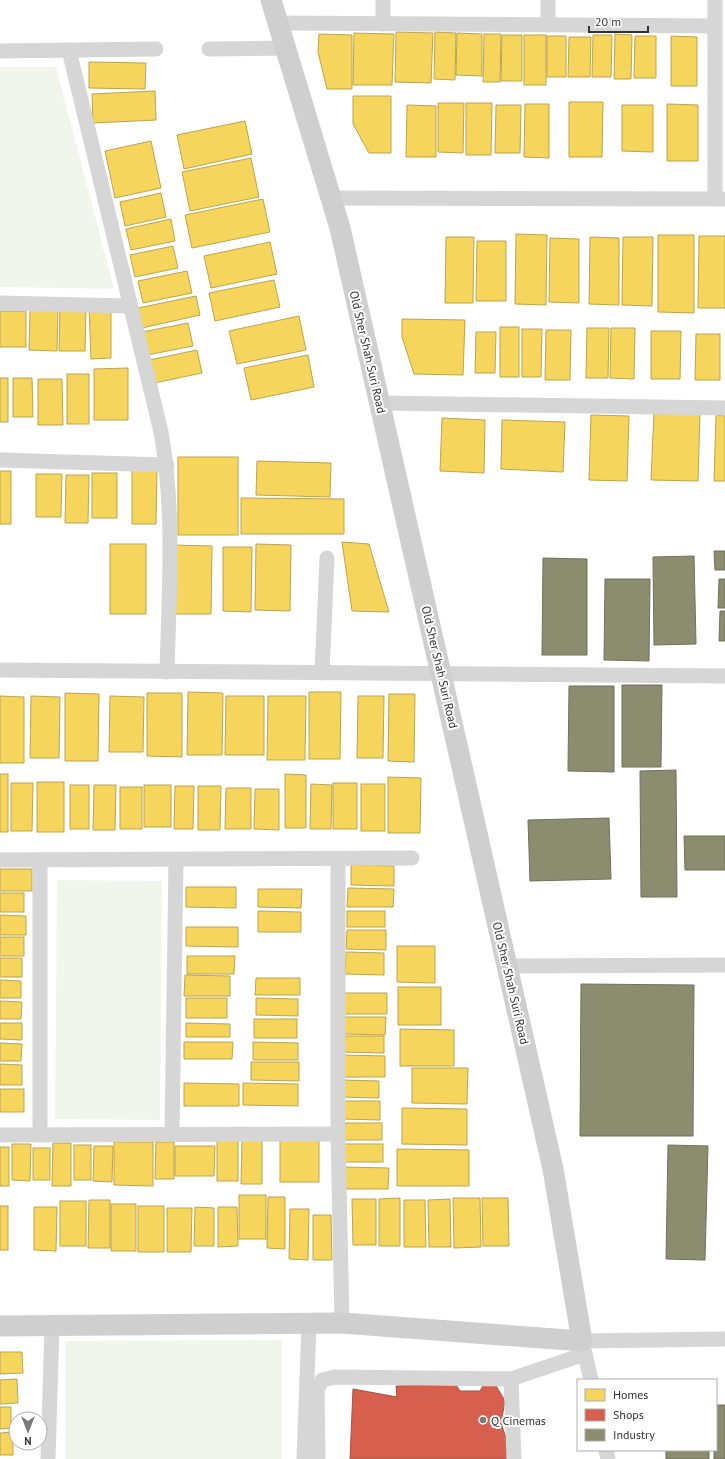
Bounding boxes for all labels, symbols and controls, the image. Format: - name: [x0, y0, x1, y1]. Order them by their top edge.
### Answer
- scale bar: [589, 8, 648, 34]
- text: 20 m: [595, 14, 621, 29]
- street label: Old Sher Shah Suri Road: [347, 289, 389, 415]
- street label: Old Sher Shah Suri Road: [419, 604, 461, 730]
- street label: Old Sher Shah Suri Road: [490, 920, 532, 1046]
- legend: [577, 1379, 717, 1451]
- text: Homes: [613, 1387, 648, 1402]
- text: Shops: [613, 1407, 644, 1422]
- north arrow: [8, 1411, 48, 1451]
- place label: Q Cinemas: [491, 1413, 546, 1428]
- marker: Q Cinemas: [478, 1415, 488, 1425]
- text: Industry: [613, 1427, 655, 1442]
- text: N: [24, 1434, 32, 1448]

